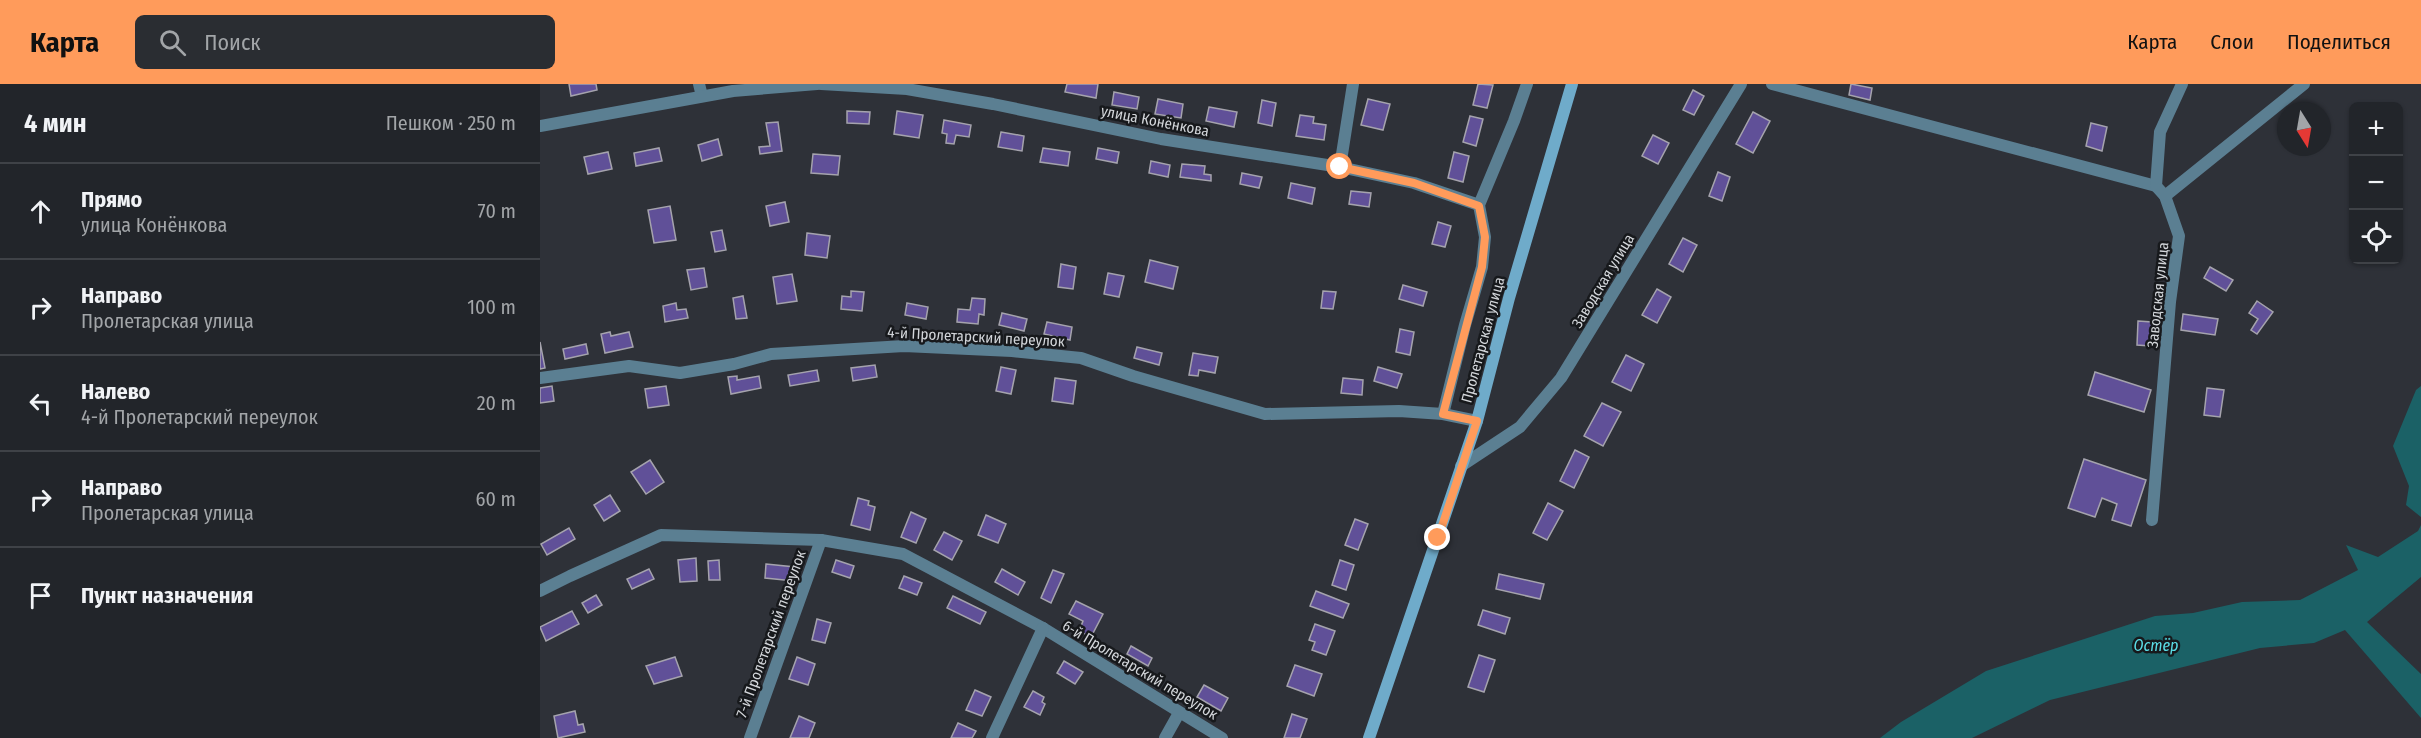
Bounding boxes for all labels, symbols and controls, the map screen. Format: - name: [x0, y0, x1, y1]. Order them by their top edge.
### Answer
- search box: [135, 15, 555, 69]
- text: Карта: [30, 26, 99, 59]
- icon: search: [156, 26, 189, 59]
- text: Поиск: [204, 29, 261, 56]
- text: Карта: [2127, 29, 2177, 55]
- text: Слои: [2210, 29, 2254, 55]
- text: Поделиться: [2287, 29, 2391, 55]
- street label: улица Конёнкова: [1099, 102, 1211, 140]
- north arrow: [2277, 102, 2331, 156]
- map controls: [2349, 102, 2403, 264]
- button: +: [2349, 102, 2403, 156]
- text: 4 мин: [24, 108, 86, 139]
- text: Пешком · 250 m: [386, 111, 516, 135]
- route start: [1326, 153, 1352, 179]
- button: −: [2349, 156, 2403, 210]
- text: Прямо: [81, 186, 142, 213]
- icon: ahead: [24, 195, 57, 228]
- text: 70 m: [478, 199, 516, 223]
- button: locate: [2349, 210, 2403, 264]
- text: улица Конёнкова: [81, 213, 227, 237]
- street label: Заводская улица: [1568, 231, 1638, 331]
- street label: Заводская улица: [2143, 241, 2173, 349]
- street label: Пролетарская улица: [1458, 275, 1508, 405]
- text: Направо: [81, 282, 162, 309]
- icon: right: [24, 291, 57, 324]
- text: 100 m: [467, 295, 516, 319]
- text: Пролетарская улица: [81, 309, 254, 333]
- street label: 4-й Пролетарский переулок: [887, 323, 1065, 351]
- text: Налево: [81, 378, 150, 405]
- icon: left: [24, 387, 57, 420]
- text: 20 m: [477, 391, 516, 415]
- text: 4-й Пролетарский переулок: [81, 405, 318, 429]
- text: Направо: [81, 474, 162, 501]
- icon: right: [24, 483, 57, 516]
- text: 60 m: [476, 487, 516, 511]
- text: Пролетарская улица: [81, 501, 254, 525]
- route end: [1424, 524, 1450, 550]
- street label: 7-й Пролетарский переулок: [732, 548, 810, 720]
- icon: arrive: [24, 579, 57, 612]
- text: Пункт назначения: [81, 582, 253, 609]
- street label: 6-й Пролетарский переулок: [1059, 616, 1221, 724]
- water label: Остёр: [2133, 636, 2179, 655]

